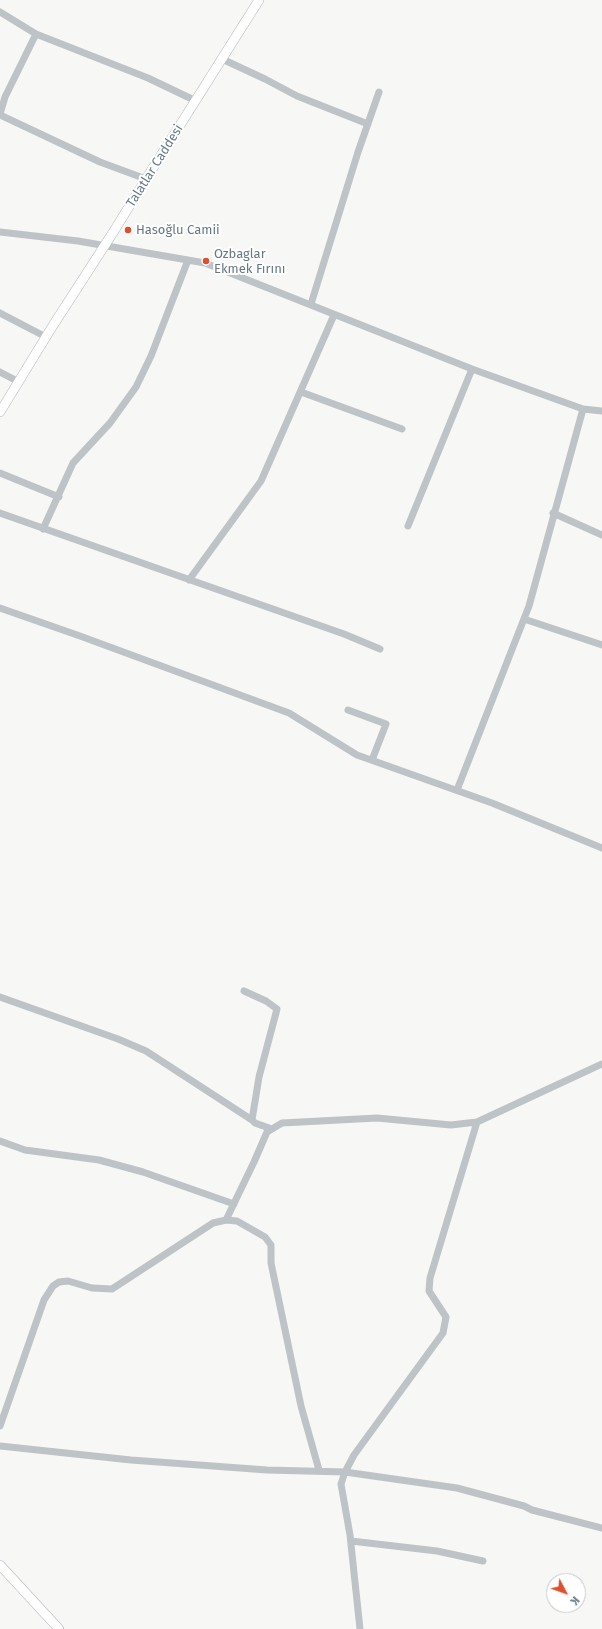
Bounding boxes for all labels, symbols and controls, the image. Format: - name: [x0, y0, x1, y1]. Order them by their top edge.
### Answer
- street label: Talatlar Caddesi: [123, 122, 187, 210]
- place label: Hasoğlu Camii: [136, 222, 220, 238]
- marker: Hasoğlu Camii: [123, 225, 133, 235]
- place label: Ozbaglar Ekmek Fırını: [214, 246, 285, 277]
- marker: Ozbaglar Ekmek Fırını: [201, 256, 211, 266]
- north arrow: [546, 1573, 586, 1613]
- text: K: [567, 1594, 582, 1607]

